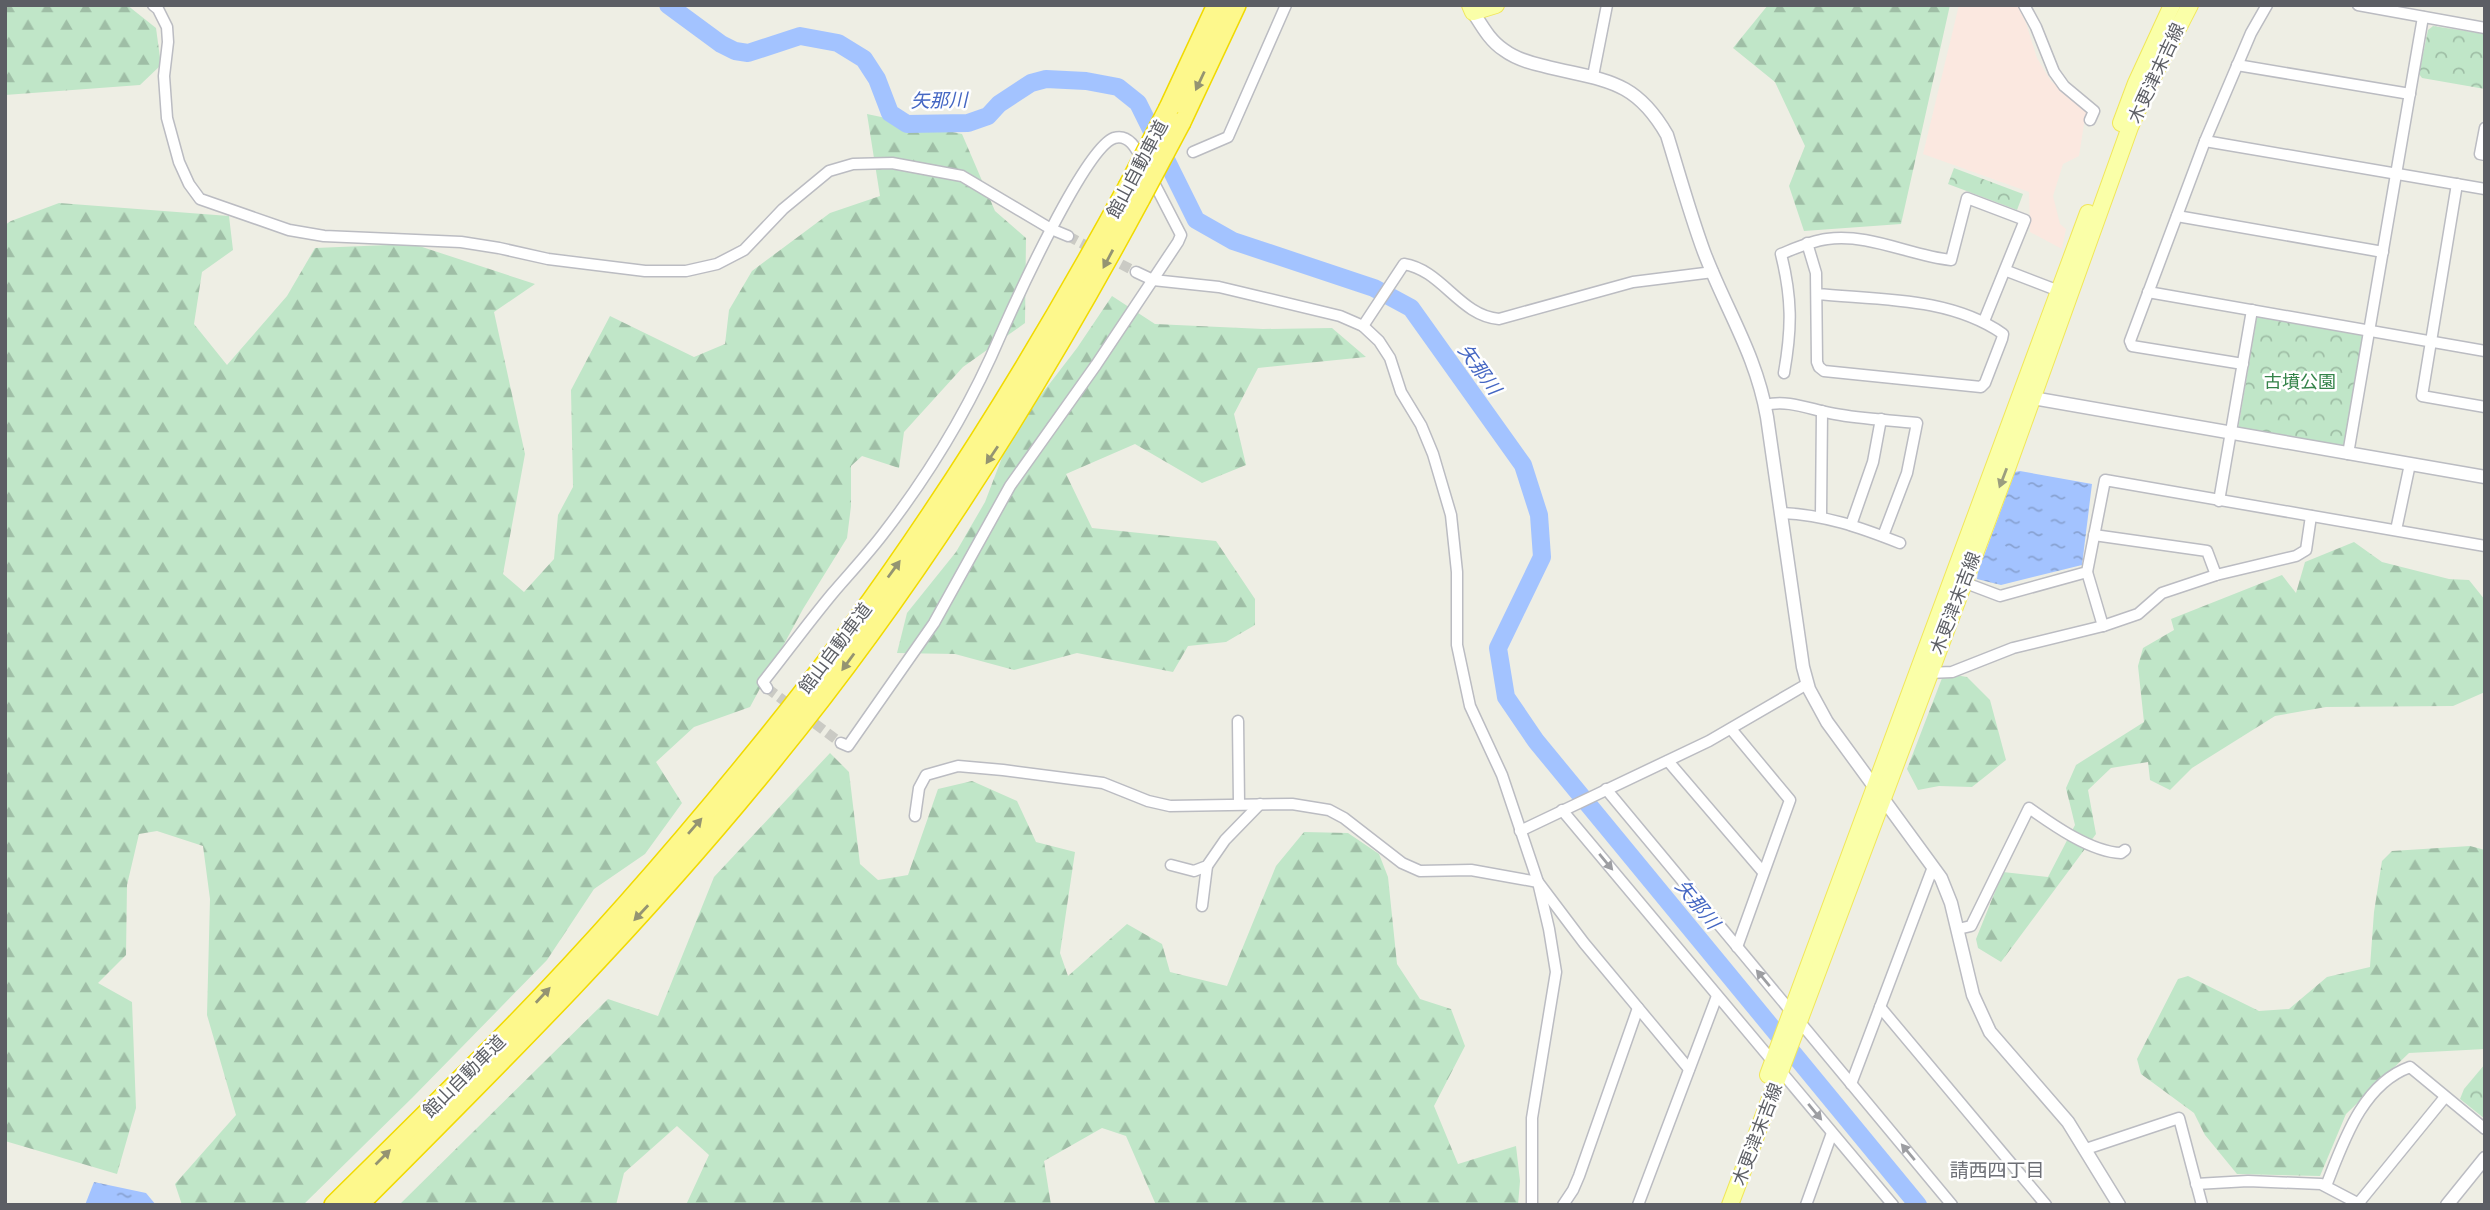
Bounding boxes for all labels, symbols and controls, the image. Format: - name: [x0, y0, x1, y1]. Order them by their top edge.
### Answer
- street label: 木更津末吉線: [2124, 20, 2188, 126]
- one-way arrow: [1194, 71, 1205, 92]
- water label: 矢那川: [910, 88, 970, 111]
- street label: 館山自動車道: [1102, 116, 1172, 222]
- one-way arrow: [1102, 250, 1114, 270]
- water label: 矢那川: [1454, 339, 1507, 400]
- park label: 古墳公園: [2264, 371, 2336, 392]
- one-way arrow: [985, 445, 998, 465]
- one-way arrow: [1997, 468, 2008, 489]
- street label: 木更津末吉線: [1926, 549, 1984, 657]
- one-way arrow: [887, 560, 901, 578]
- street label: 館山自動車道: [794, 599, 876, 697]
- one-way arrow: [841, 653, 855, 671]
- one-way arrow: [687, 817, 703, 835]
- one-way arrow: [1598, 854, 1613, 871]
- water label: 矢那川: [1672, 875, 1726, 935]
- one-way arrow: [634, 904, 650, 921]
- one-way arrow: [1755, 969, 1770, 987]
- one-way arrow: [534, 987, 550, 1004]
- street label: 館山自動車道: [418, 1030, 510, 1122]
- street label: 木更津末吉線: [1728, 1080, 1786, 1188]
- one-way arrow: [1807, 1103, 1823, 1121]
- one-way arrow: [1901, 1144, 1916, 1161]
- one-way arrow: [374, 1148, 391, 1165]
- district label: 請西四丁目: [1949, 1159, 2045, 1181]

